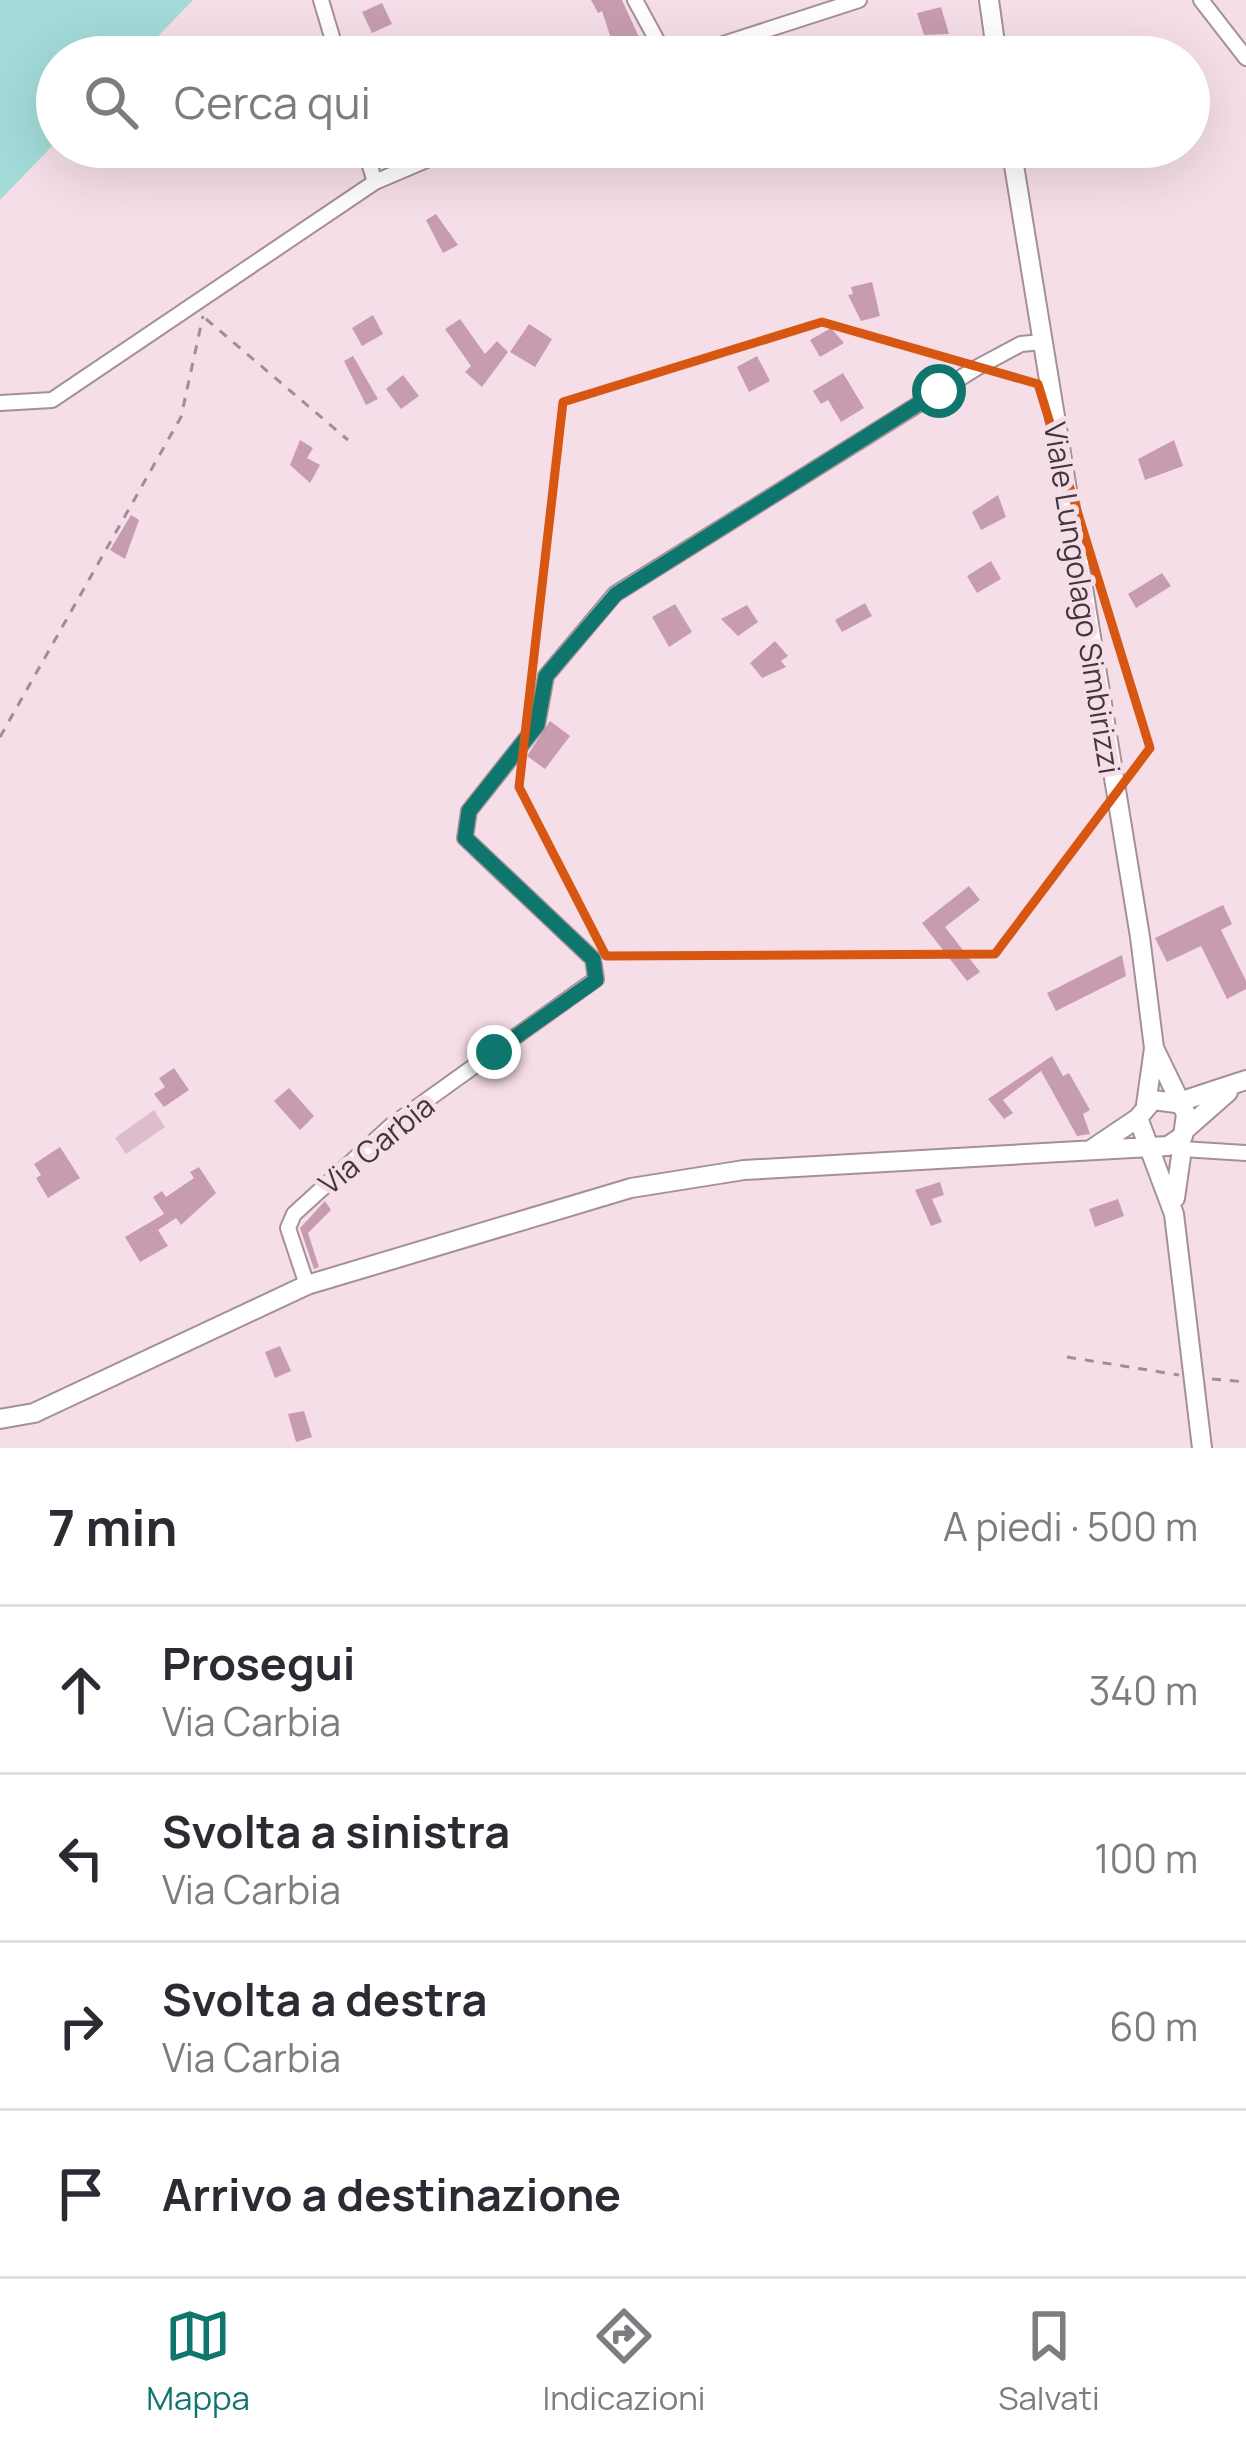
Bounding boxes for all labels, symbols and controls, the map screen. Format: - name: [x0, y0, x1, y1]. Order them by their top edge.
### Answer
- search box: [36, 36, 1210, 168]
- icon: search: [78, 69, 144, 135]
- text: Cerca qui: [174, 71, 371, 133]
- route start: [912, 364, 966, 418]
- street label: Viale Lungolago Simbirizzi: [1035, 419, 1131, 777]
- route end: [467, 1025, 521, 1079]
- street label: Via Carbia: [310, 1085, 442, 1203]
- text: 7 min: [48, 1492, 177, 1561]
- text: A piedi · 500 m: [943, 1499, 1198, 1553]
- text: Prosegui: [162, 1632, 355, 1694]
- icon: ahead: [48, 1657, 114, 1723]
- text: 340 m: [1089, 1663, 1198, 1717]
- text: Via Carbia: [162, 1694, 341, 1748]
- text: Svolta a sinistra: [162, 1800, 510, 1862]
- icon: left: [48, 1825, 114, 1891]
- text: 100 m: [1094, 1831, 1198, 1885]
- text: Via Carbia: [162, 1862, 341, 1916]
- text: Svolta a destra: [162, 1968, 487, 2030]
- icon: right: [48, 1993, 114, 2059]
- text: 60 m: [1109, 1999, 1198, 2053]
- text: Via Carbia: [162, 2030, 341, 2084]
- icon: arrive: [48, 2161, 114, 2227]
- text: Arrivo a destinazione: [162, 2163, 621, 2225]
- tab: Mappa: [146, 2303, 250, 2420]
- tab: Indicazioni: [543, 2303, 705, 2420]
- tab: Salvati: [998, 2303, 1100, 2420]

